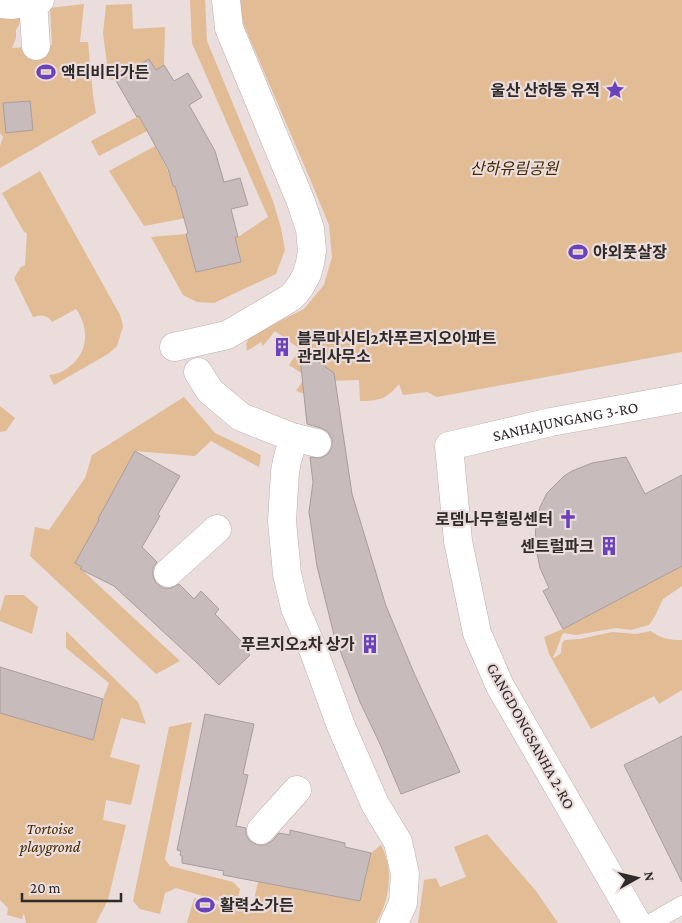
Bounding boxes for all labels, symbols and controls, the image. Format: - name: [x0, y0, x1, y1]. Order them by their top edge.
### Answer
- sports icon: 액티비티가든: [35, 61, 57, 83]
- place label: 액티비티가든: [61, 64, 150, 81]
- place icon: 울산 산하동 유적: [604, 79, 626, 101]
- place label: 울산 산하동 유적: [491, 82, 600, 99]
- park label: 산하유림공원: [470, 160, 559, 177]
- sports icon: 야외풋살장: [567, 241, 589, 263]
- place label: 야외풋살장: [593, 244, 667, 261]
- place label: 블루마시티2차푸르지오아파트 관리사무소: [297, 330, 497, 365]
- building icon: 블루마시티2차푸르지오아파트 관리사무소: [271, 336, 293, 358]
- street label: SANHAJUNGANG 3-RO: [491, 398, 639, 444]
- church icon: 로뎀나무힐링센터: [557, 508, 579, 530]
- place label: 로뎀나무힐링센터: [435, 510, 553, 528]
- building icon: 센트럴파크: [598, 535, 620, 557]
- place label: 센트럴파크: [520, 538, 594, 555]
- building icon: 푸르지오2차 상가: [359, 633, 381, 655]
- place label: 푸르지오2차 상가: [241, 636, 355, 653]
- street label: GANGDONGSANHA 2-RO: [484, 660, 578, 812]
- park label: Tortoise playgrond: [19, 820, 81, 856]
- north arrow: [612, 853, 662, 903]
- scale bar: [22, 870, 121, 902]
- text: N: [641, 870, 659, 882]
- text: 20 m: [30, 880, 61, 896]
- sports icon: 활력소가든: [194, 894, 216, 916]
- place label: 활력소가든: [220, 896, 294, 914]

